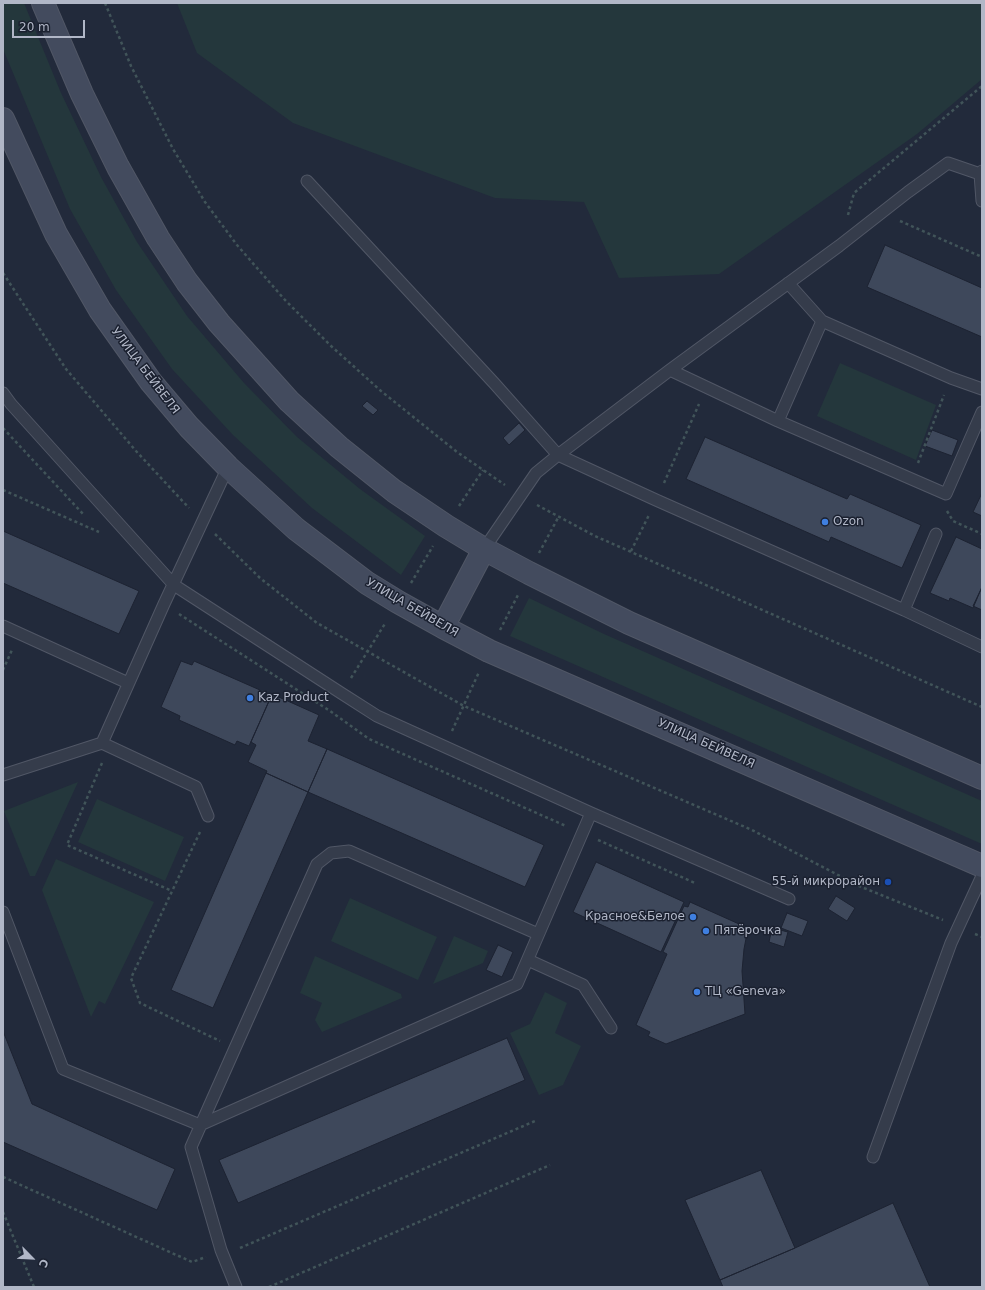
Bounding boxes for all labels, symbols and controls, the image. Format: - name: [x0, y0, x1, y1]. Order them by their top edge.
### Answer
- scale bar: [14, 12, 87, 38]
- text: 20 m: [19, 20, 50, 34]
- street label: УЛИЦА БЕЙВЕЛЯ: [108, 325, 182, 417]
- place label: Ozon: [833, 515, 864, 529]
- marker: Ozon: [820, 517, 830, 527]
- street label: УЛИЦА БЕЙВЕЛЯ: [363, 576, 461, 640]
- place label: Kaz Product: [258, 691, 329, 705]
- marker: Kaz Product: [245, 693, 255, 703]
- street label: УЛИЦА БЕЙВЕЛЯ: [655, 716, 757, 772]
- place label: 55-й микрорайон: [772, 875, 880, 889]
- marker: 55-й микрорайон: [883, 877, 893, 887]
- place label: Красное&Белое: [585, 910, 685, 924]
- marker: Красное&Белое: [688, 912, 698, 922]
- place label: Пятёрочка: [714, 924, 781, 938]
- marker: Пятёрочка: [701, 926, 711, 936]
- place label: ТЦ «Geneva»: [705, 985, 786, 999]
- marker: ТЦ «Geneva»: [692, 987, 702, 997]
- north arrow: [12, 1238, 52, 1278]
- text: С: [36, 1257, 51, 1269]

